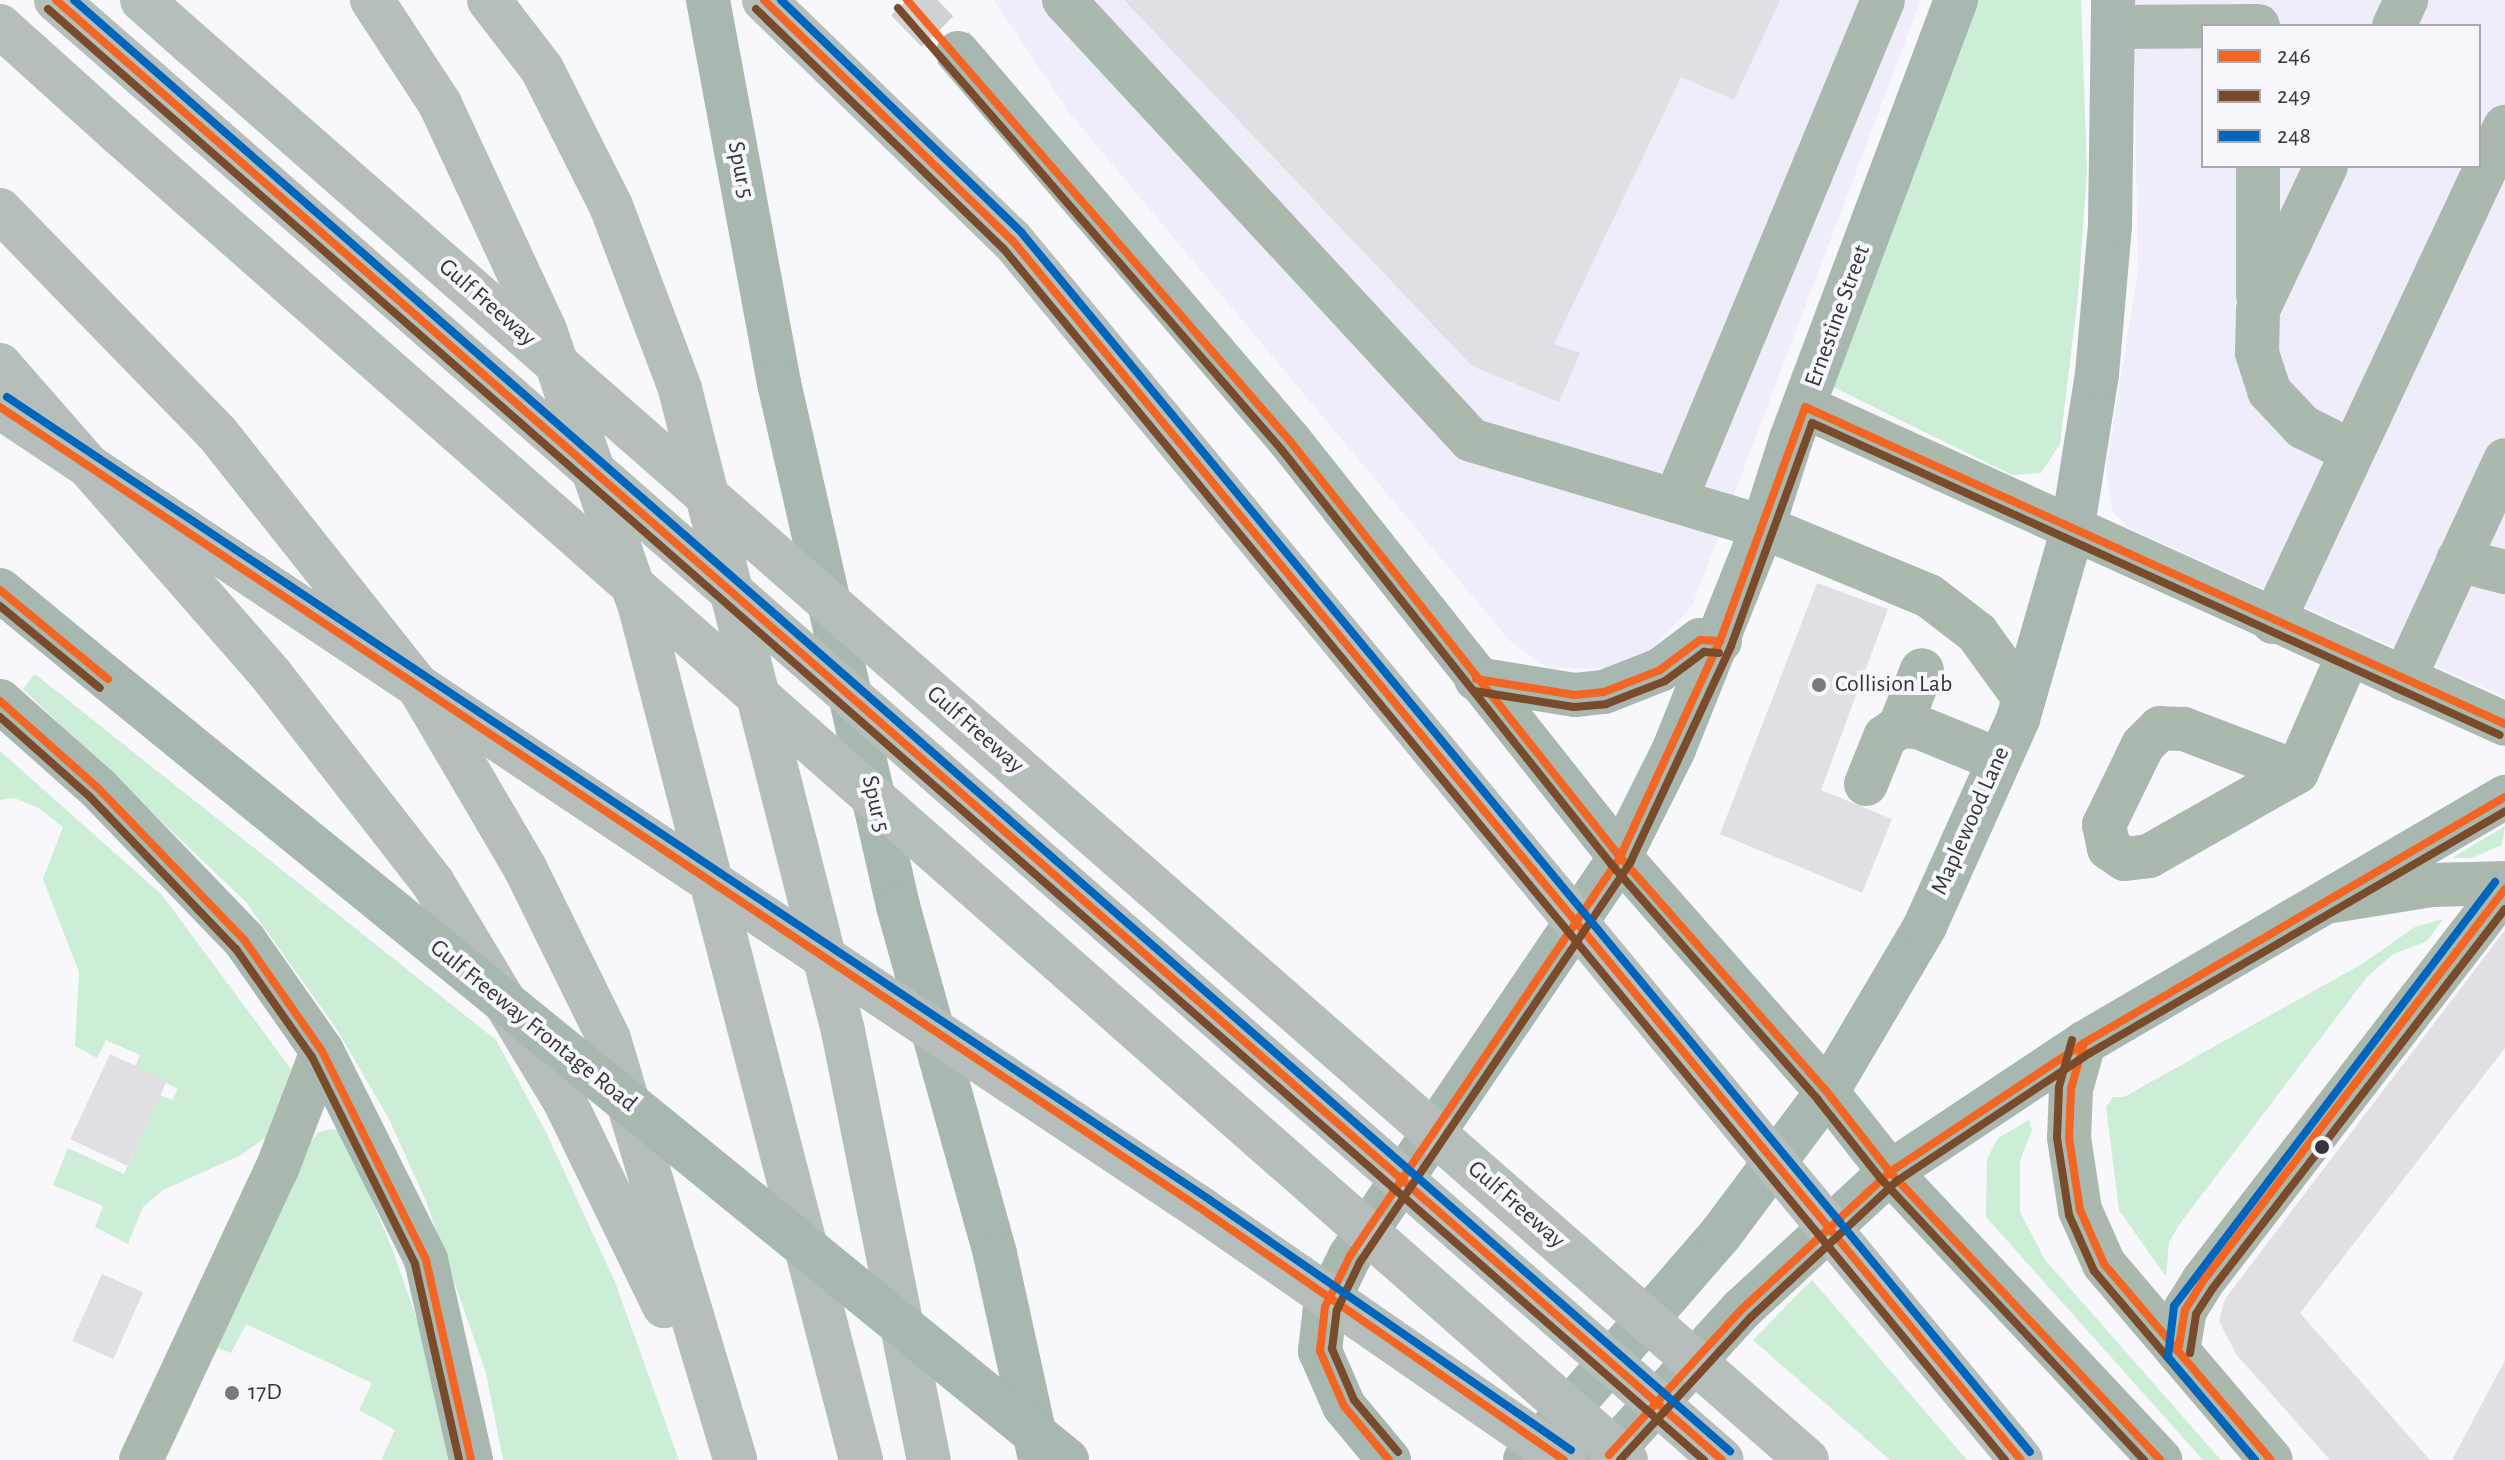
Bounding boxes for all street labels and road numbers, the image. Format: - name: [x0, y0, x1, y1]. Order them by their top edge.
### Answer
- street label: Spur 5: [720, 139, 760, 201]
- street label: Ernestine Street: [1799, 241, 1877, 391]
- street label: Gulf Freeway: [432, 253, 542, 353]
- street label: Gulf Freeway: [920, 680, 1030, 780]
- street label: Maplewood Lane: [1925, 742, 2017, 900]
- street label: Spur 5: [855, 773, 895, 835]
- street label: Gulf Freeway Frontage Road: [424, 934, 642, 1118]
- street label: Gulf Freeway: [1461, 1155, 1571, 1255]

